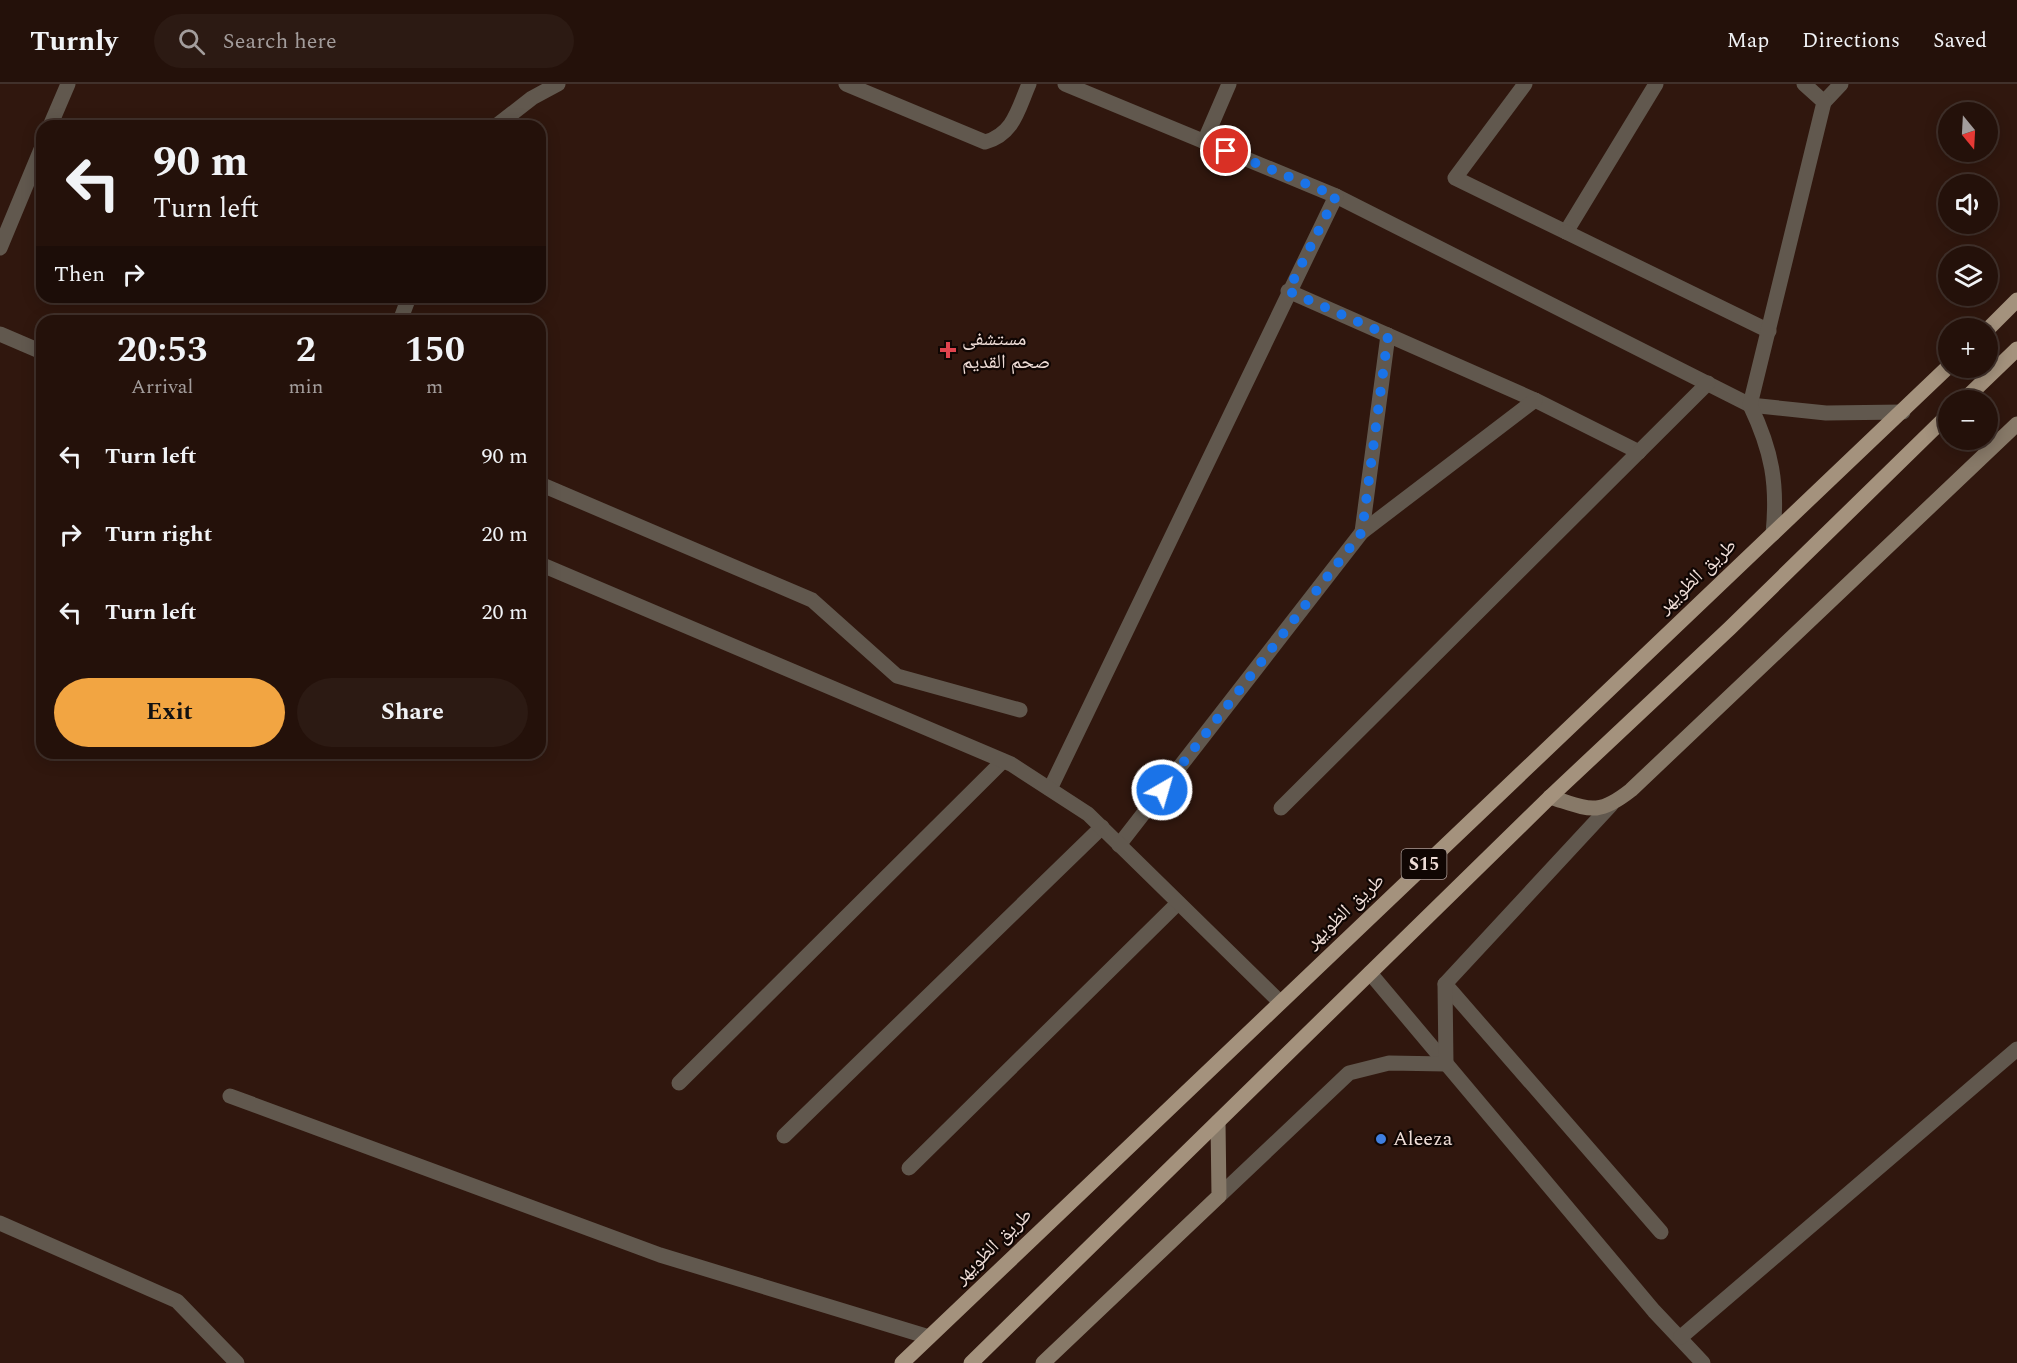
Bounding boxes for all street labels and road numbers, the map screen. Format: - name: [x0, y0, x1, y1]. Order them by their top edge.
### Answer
- street label: طريق الظويهر: [1650, 531, 1744, 622]
- road number: S15: [1402, 849, 1446, 879]
- street label: طريق الظويهر: [1298, 866, 1392, 957]
- street label: طريق الظويهر: [946, 1201, 1039, 1292]

